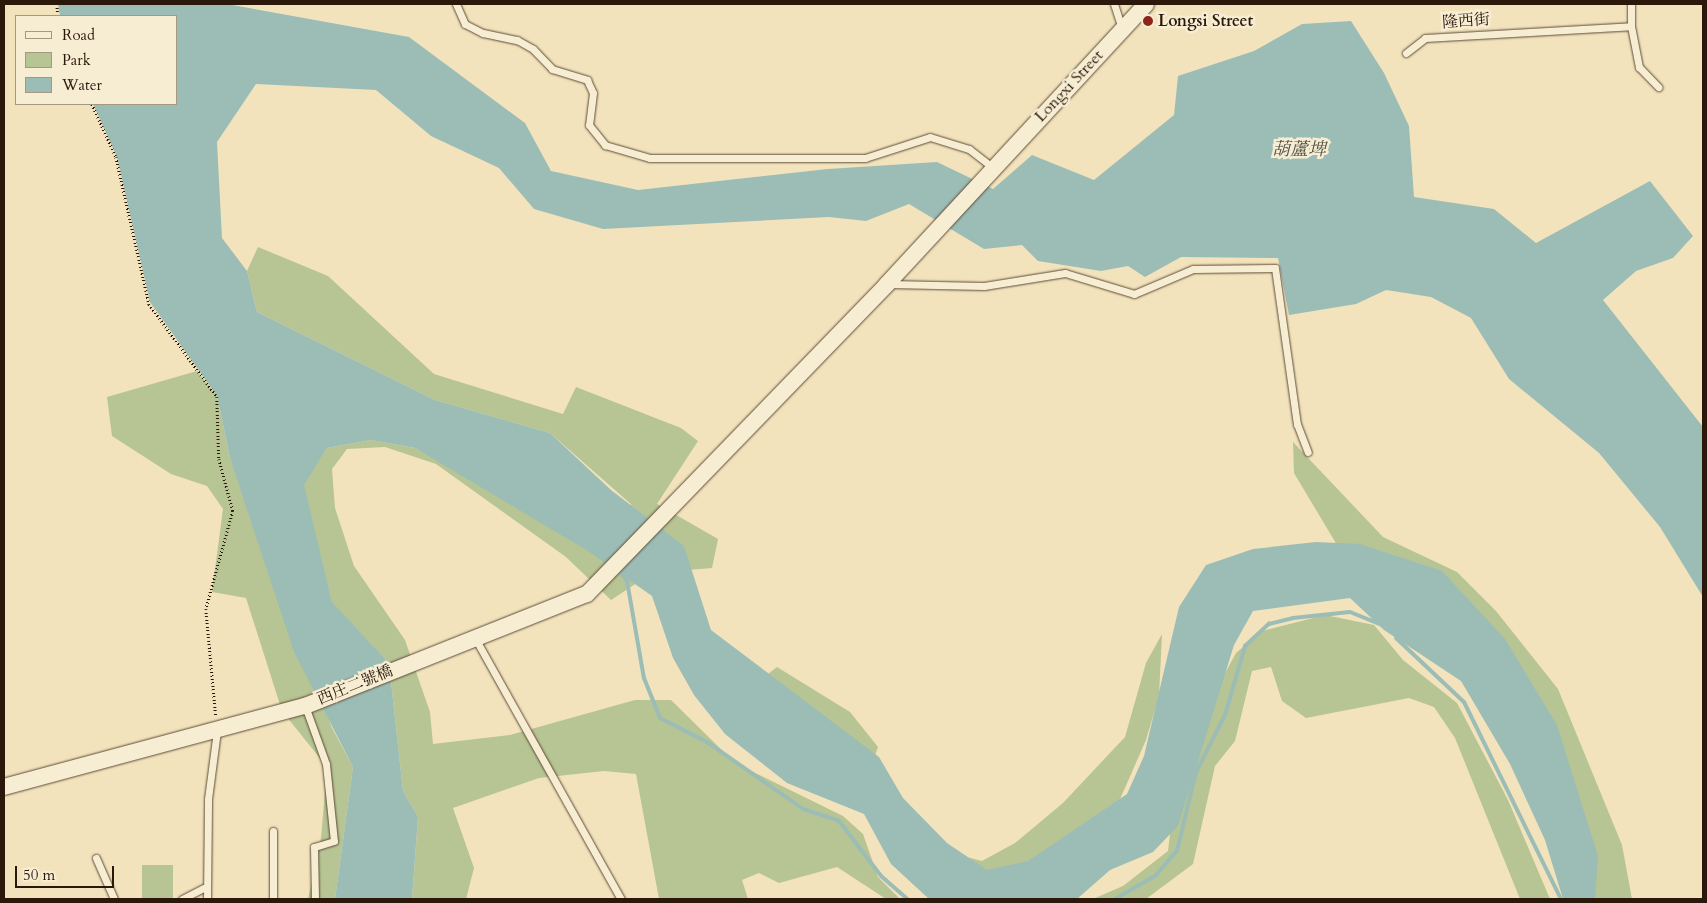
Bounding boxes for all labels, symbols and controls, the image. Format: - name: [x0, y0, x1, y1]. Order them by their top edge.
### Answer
- street label: 隆西街: [1441, 10, 1491, 32]
- place label: Longsi Street: [1158, 11, 1253, 31]
- legend: [15, 15, 178, 105]
- marker: Longsi Street: [1142, 15, 1154, 27]
- text: Road: [62, 25, 95, 45]
- street label: Longxi Street: [1031, 46, 1107, 126]
- text: Park: [62, 50, 91, 70]
- text: Water: [62, 75, 102, 95]
- water label: 葫蘆埤: [1272, 139, 1326, 161]
- street label: 西庄二號橋: [314, 661, 396, 709]
- scale bar: [18, 856, 116, 888]
- text: 50 m: [23, 865, 55, 885]

